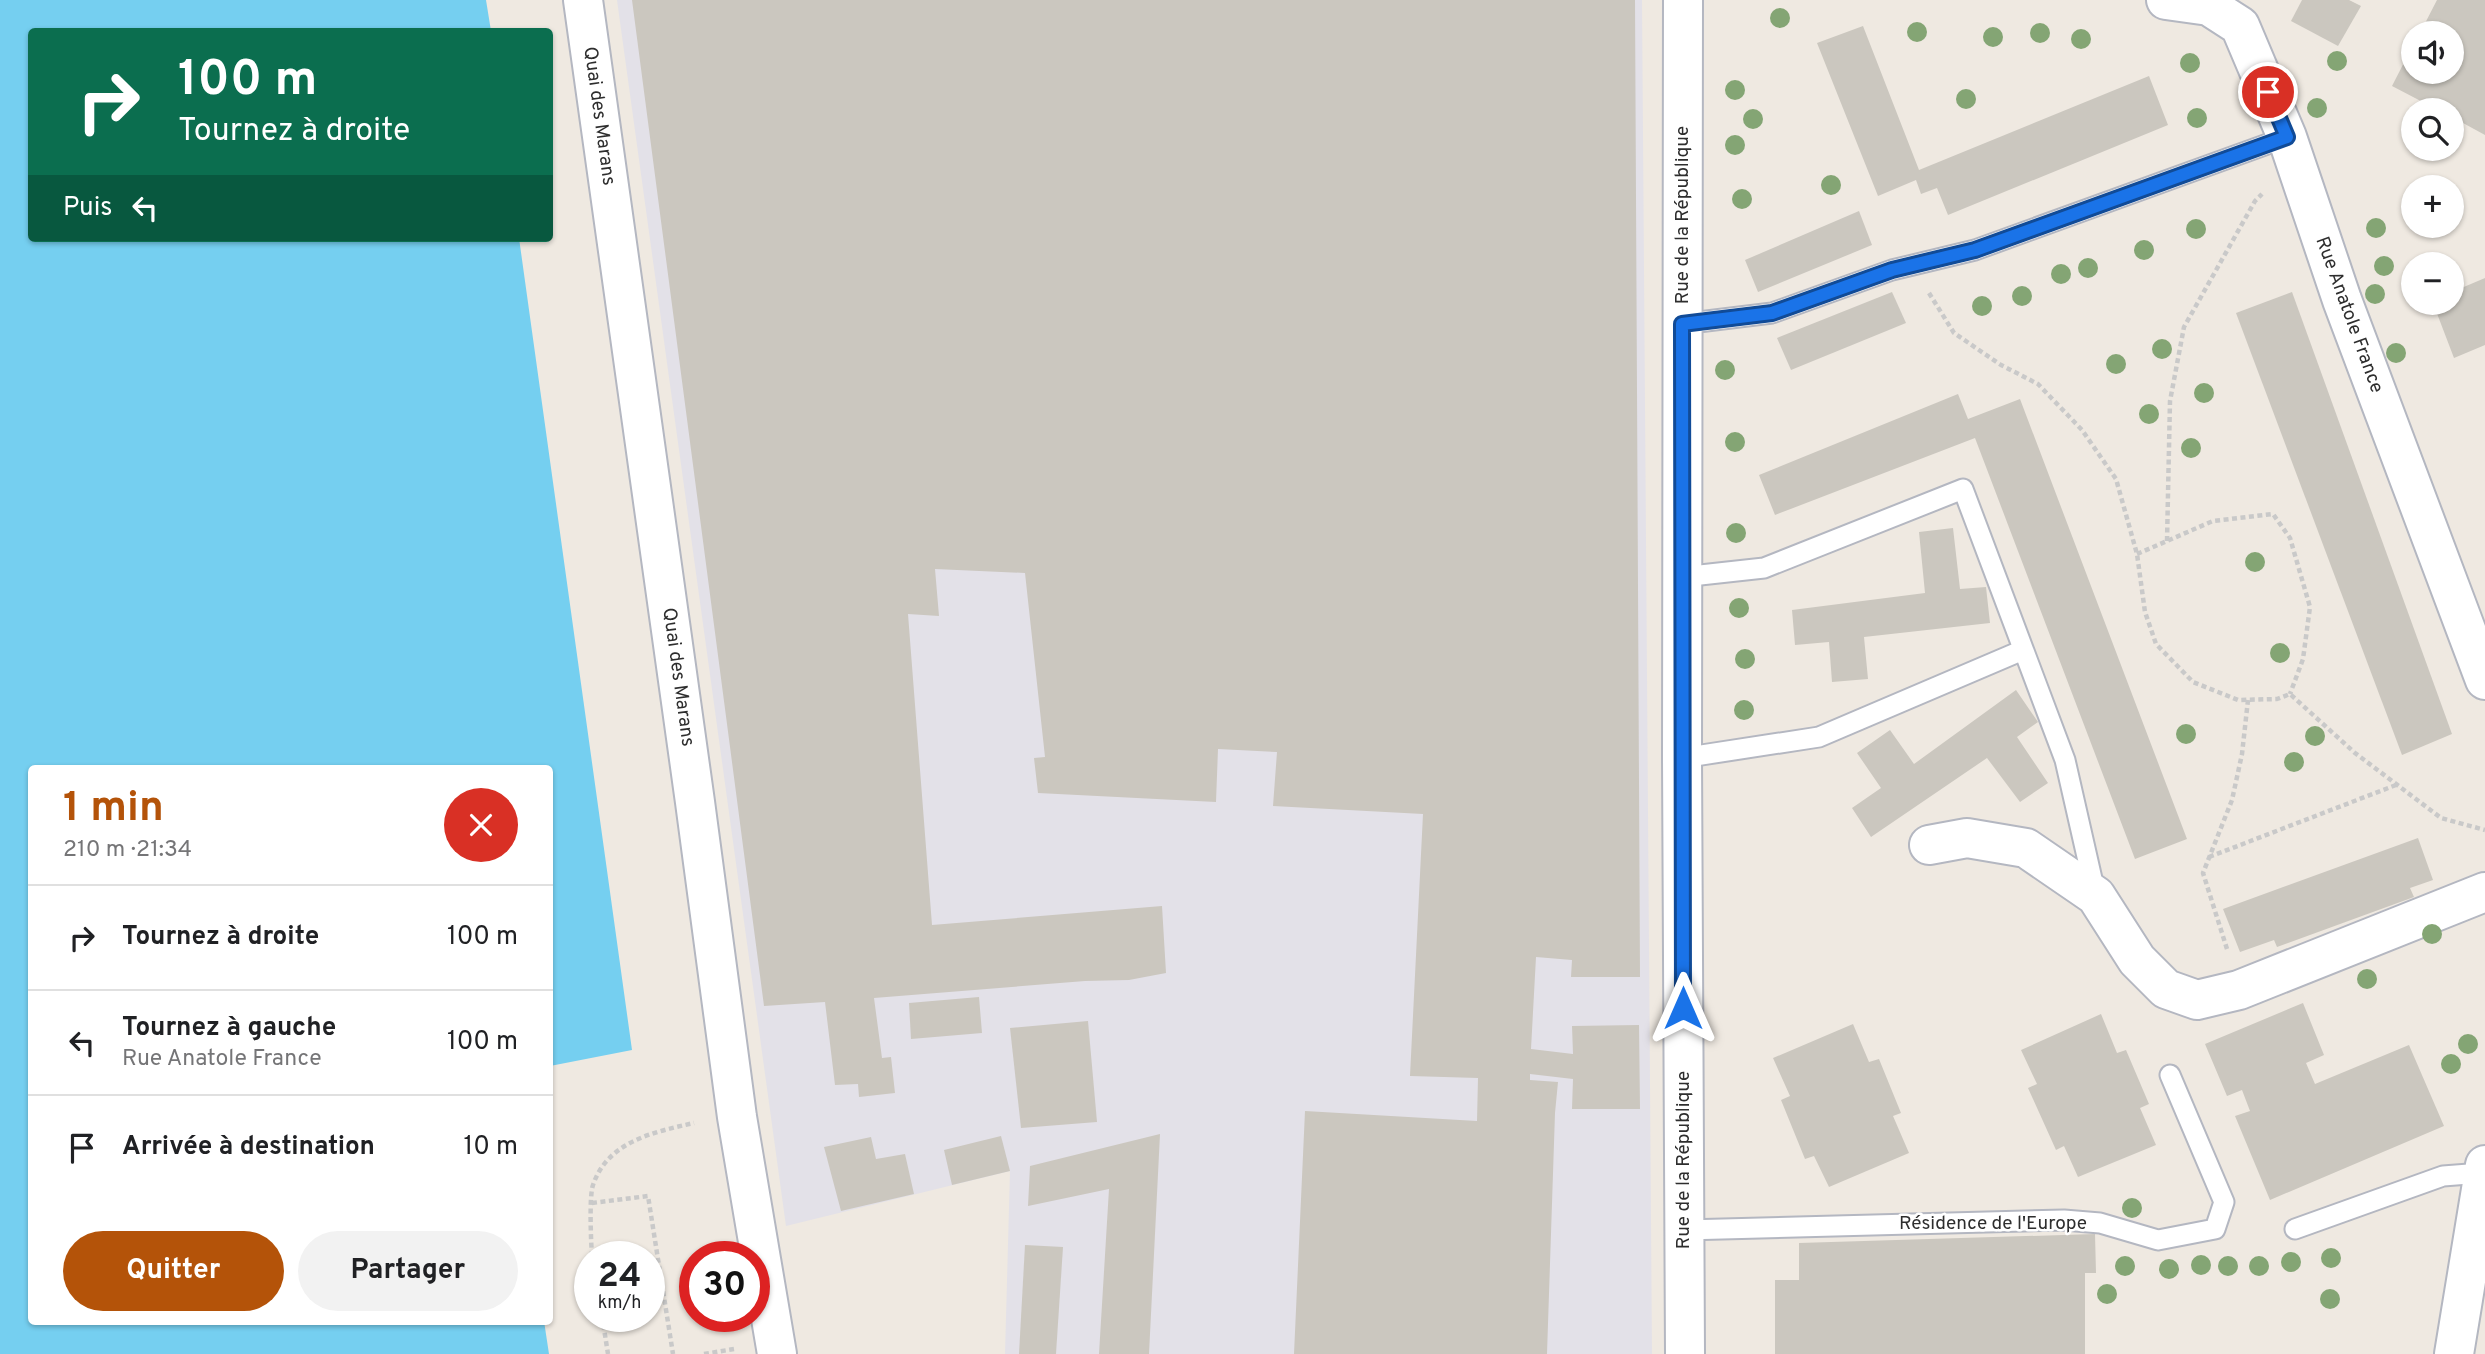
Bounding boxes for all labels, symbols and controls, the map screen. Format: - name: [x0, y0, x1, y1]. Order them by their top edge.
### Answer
- map controls: [2401, 21, 2464, 315]
- button: sound: [2401, 21, 2464, 84]
- street label: Quai des Marans: [577, 45, 621, 187]
- text: 100 m: [178, 51, 317, 113]
- icon: right: [63, 56, 154, 147]
- pin: [2238, 62, 2298, 122]
- icon: arrive: [2249, 73, 2287, 111]
- button: search: [2401, 98, 2464, 161]
- text: Tournez à droite: [178, 112, 410, 152]
- street label: Rue de la République: [1671, 126, 1695, 304]
- button: +: [2401, 175, 2464, 238]
- icon: left: [126, 189, 164, 227]
- text: Puis: [63, 192, 112, 225]
- street label: Rue Anatole France: [2310, 233, 2388, 397]
- button: −: [2401, 252, 2464, 315]
- street label: Quai des Marans: [656, 606, 700, 748]
- text: 1 min: [63, 783, 164, 836]
- button: close: [444, 788, 518, 862]
- text: 210 m · 21:34: [63, 836, 192, 865]
- icon: right: [63, 919, 101, 957]
- text: Tournez à droite: [122, 921, 319, 954]
- text: 100 m: [447, 921, 518, 954]
- position arrow: [1646, 971, 1720, 1045]
- text: Tournez à gauche: [122, 1012, 336, 1045]
- icon: left: [63, 1024, 101, 1062]
- text: 100 m: [447, 1026, 518, 1059]
- text: Rue Anatole France: [122, 1045, 322, 1074]
- street label: Rue de la République: [1672, 1071, 1696, 1249]
- icon: arrive: [63, 1129, 101, 1167]
- text: Arrivée à destination: [122, 1131, 375, 1164]
- text: 10 m: [463, 1131, 518, 1164]
- street label: Résidence de l'Europe: [1899, 1212, 2087, 1236]
- button: Quitter: [63, 1231, 284, 1311]
- button: Partager: [298, 1231, 518, 1311]
- speed limit sign: 30: [679, 1241, 770, 1332]
- text: 24: [598, 1255, 641, 1299]
- text: km/h: [598, 1292, 641, 1315]

